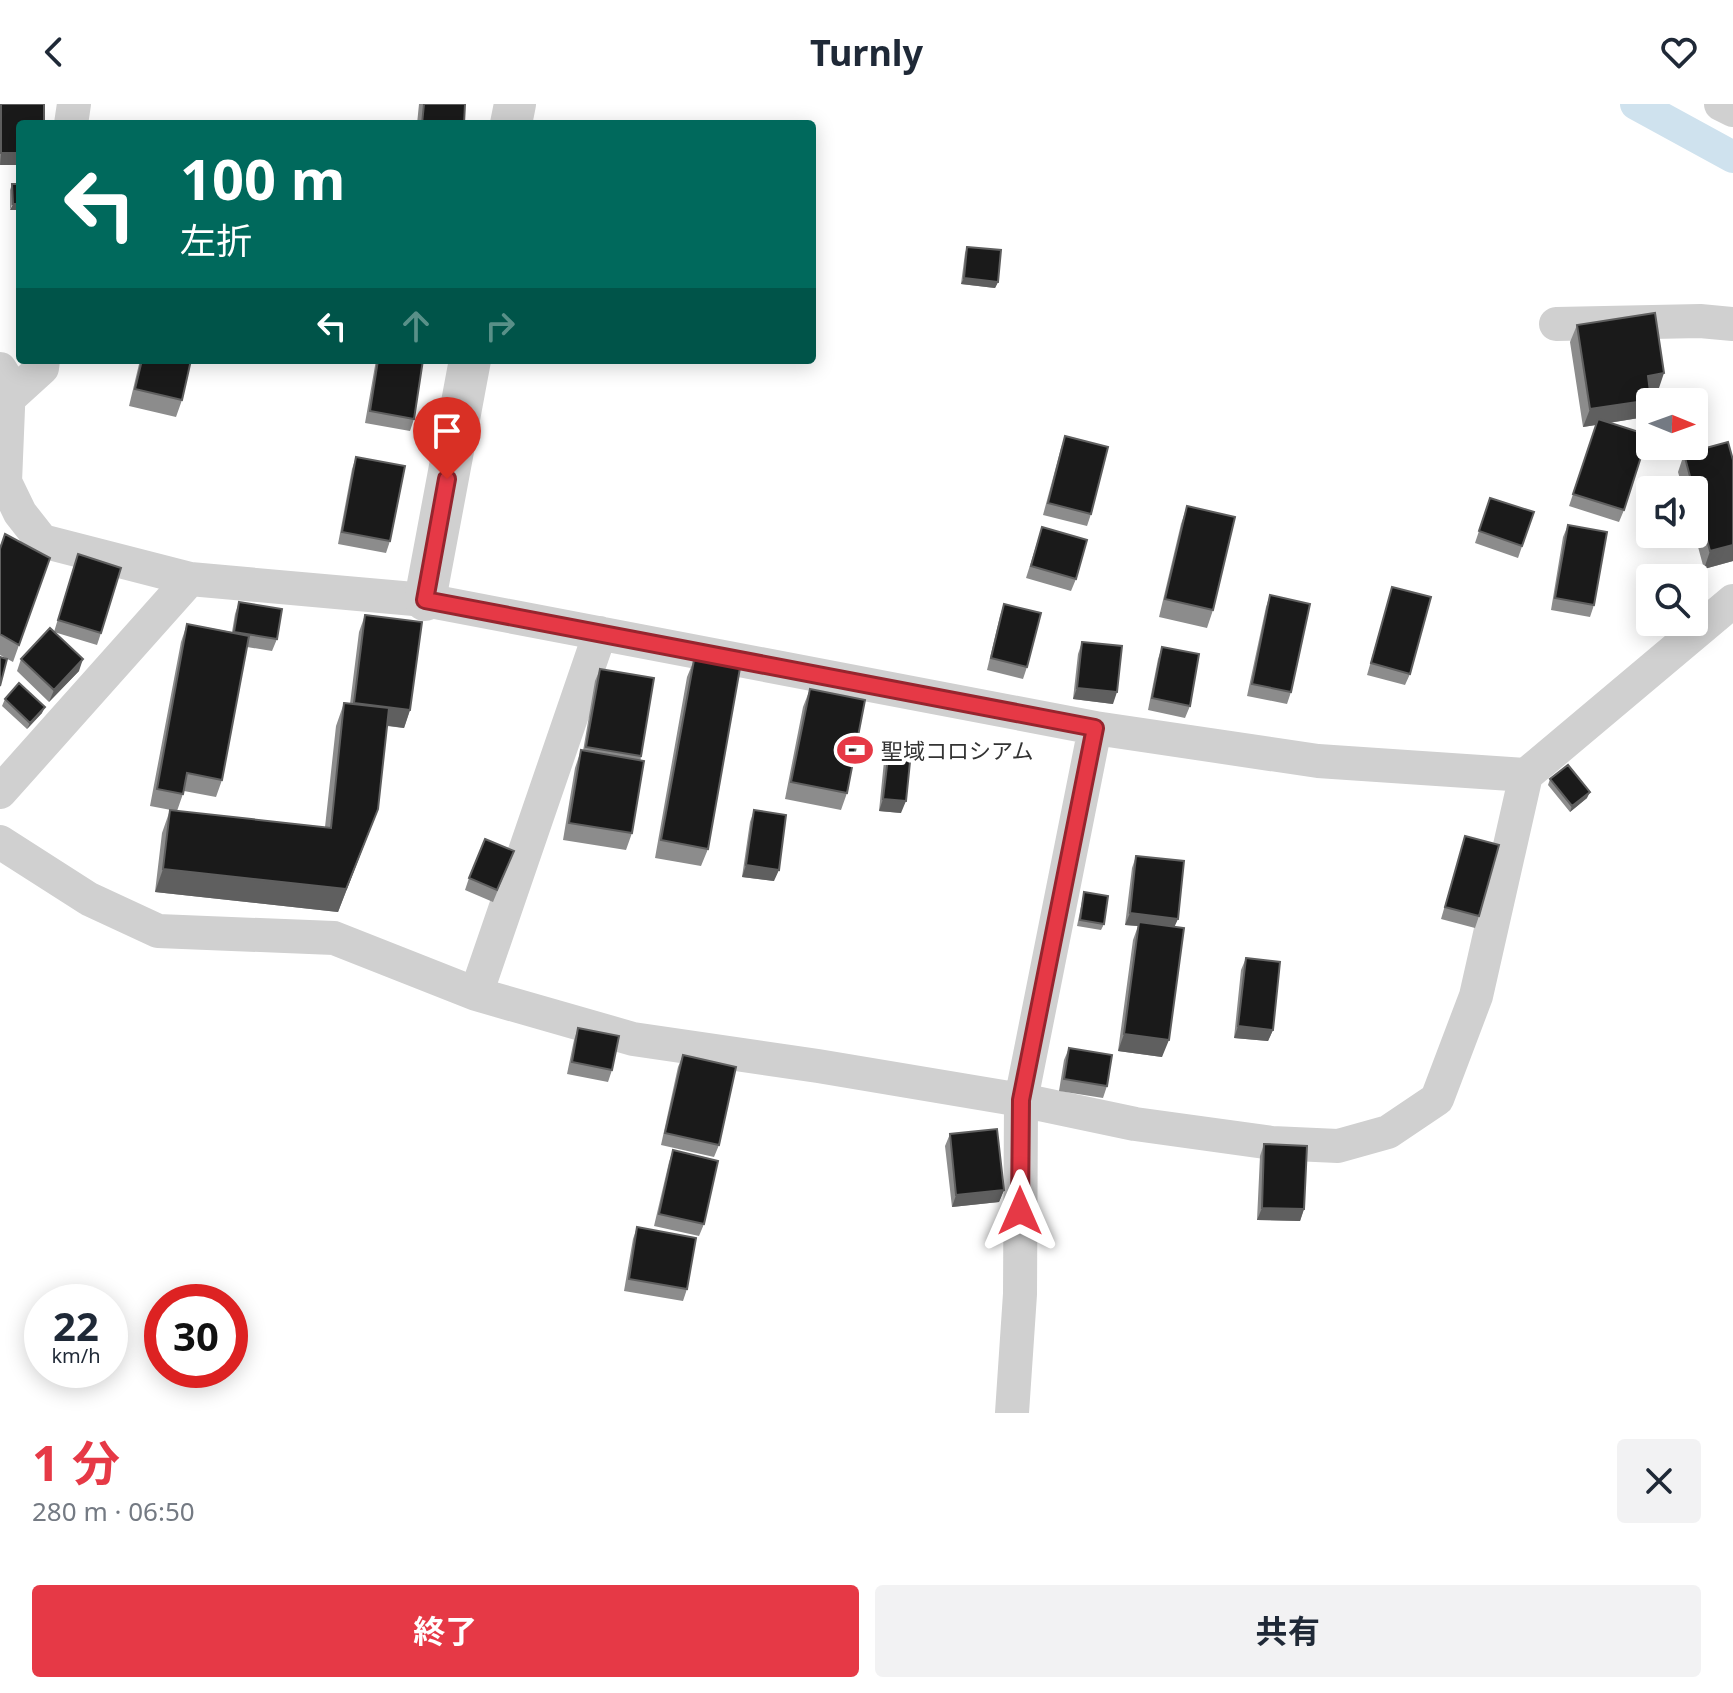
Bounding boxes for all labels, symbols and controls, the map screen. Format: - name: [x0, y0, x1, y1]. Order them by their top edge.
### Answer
- text: Turnly: [810, 28, 923, 77]
- icon: back: [32, 30, 76, 74]
- icon: heart: [1657, 30, 1701, 74]
- text: 100 m: [180, 140, 345, 216]
- icon: left: [48, 152, 152, 256]
- text: 左折: [180, 216, 252, 265]
- icon: left: [310, 304, 354, 348]
- icon: ahead: [394, 304, 438, 348]
- icon: right: [478, 304, 522, 348]
- north arrow: [1636, 388, 1708, 460]
- map controls: [1636, 388, 1708, 636]
- pin: [413, 397, 481, 479]
- icon: arrive: [425, 409, 469, 453]
- button: sound: [1636, 476, 1708, 548]
- button: search: [1636, 564, 1708, 636]
- sports icon: 聖域コロシアム: [836, 731, 874, 769]
- place label: 聖域コロシアム: [881, 735, 1033, 765]
- position arrow: [978, 1169, 1062, 1253]
- speed limit sign: 30: [144, 1284, 248, 1388]
- text: 22: [53, 1298, 99, 1353]
- text: km/h: [51, 1342, 101, 1369]
- text: 1 分: [32, 1430, 120, 1495]
- button: close: [1617, 1439, 1701, 1523]
- text: 280 m · 06:50: [32, 1493, 195, 1529]
- button: 終了: [32, 1585, 859, 1677]
- button: 共有: [875, 1585, 1701, 1677]

